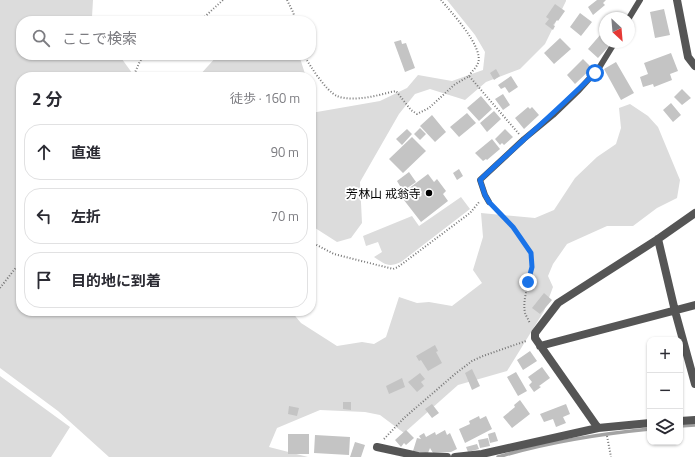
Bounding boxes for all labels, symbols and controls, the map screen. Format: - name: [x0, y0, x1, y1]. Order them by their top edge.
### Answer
- north arrow: [599, 12, 635, 48]
- search box: [16, 16, 316, 60]
- icon: search: [30, 27, 52, 49]
- text: ここで検索: [62, 27, 137, 50]
- route start: [586, 64, 604, 82]
- text: 2 分: [32, 86, 62, 112]
- text: 徒歩 · 160 m: [230, 88, 300, 108]
- icon: ahead: [33, 141, 55, 163]
- text: 直進: [71, 141, 101, 164]
- text: 90 m: [271, 142, 299, 162]
- place label: 芳林山 戒翁寺: [346, 184, 421, 203]
- marker: 芳林山 戒翁寺: [424, 188, 434, 198]
- icon: left: [33, 205, 55, 227]
- text: 左折: [71, 205, 101, 228]
- text: 70 m: [271, 206, 299, 226]
- icon: arrive: [33, 269, 55, 291]
- text: 目的地に到着: [71, 269, 161, 292]
- route end: [519, 273, 537, 291]
- map controls: [647, 337, 683, 445]
- button: +: [647, 337, 683, 373]
- button: −: [647, 373, 683, 409]
- button: layers: [647, 409, 683, 445]

